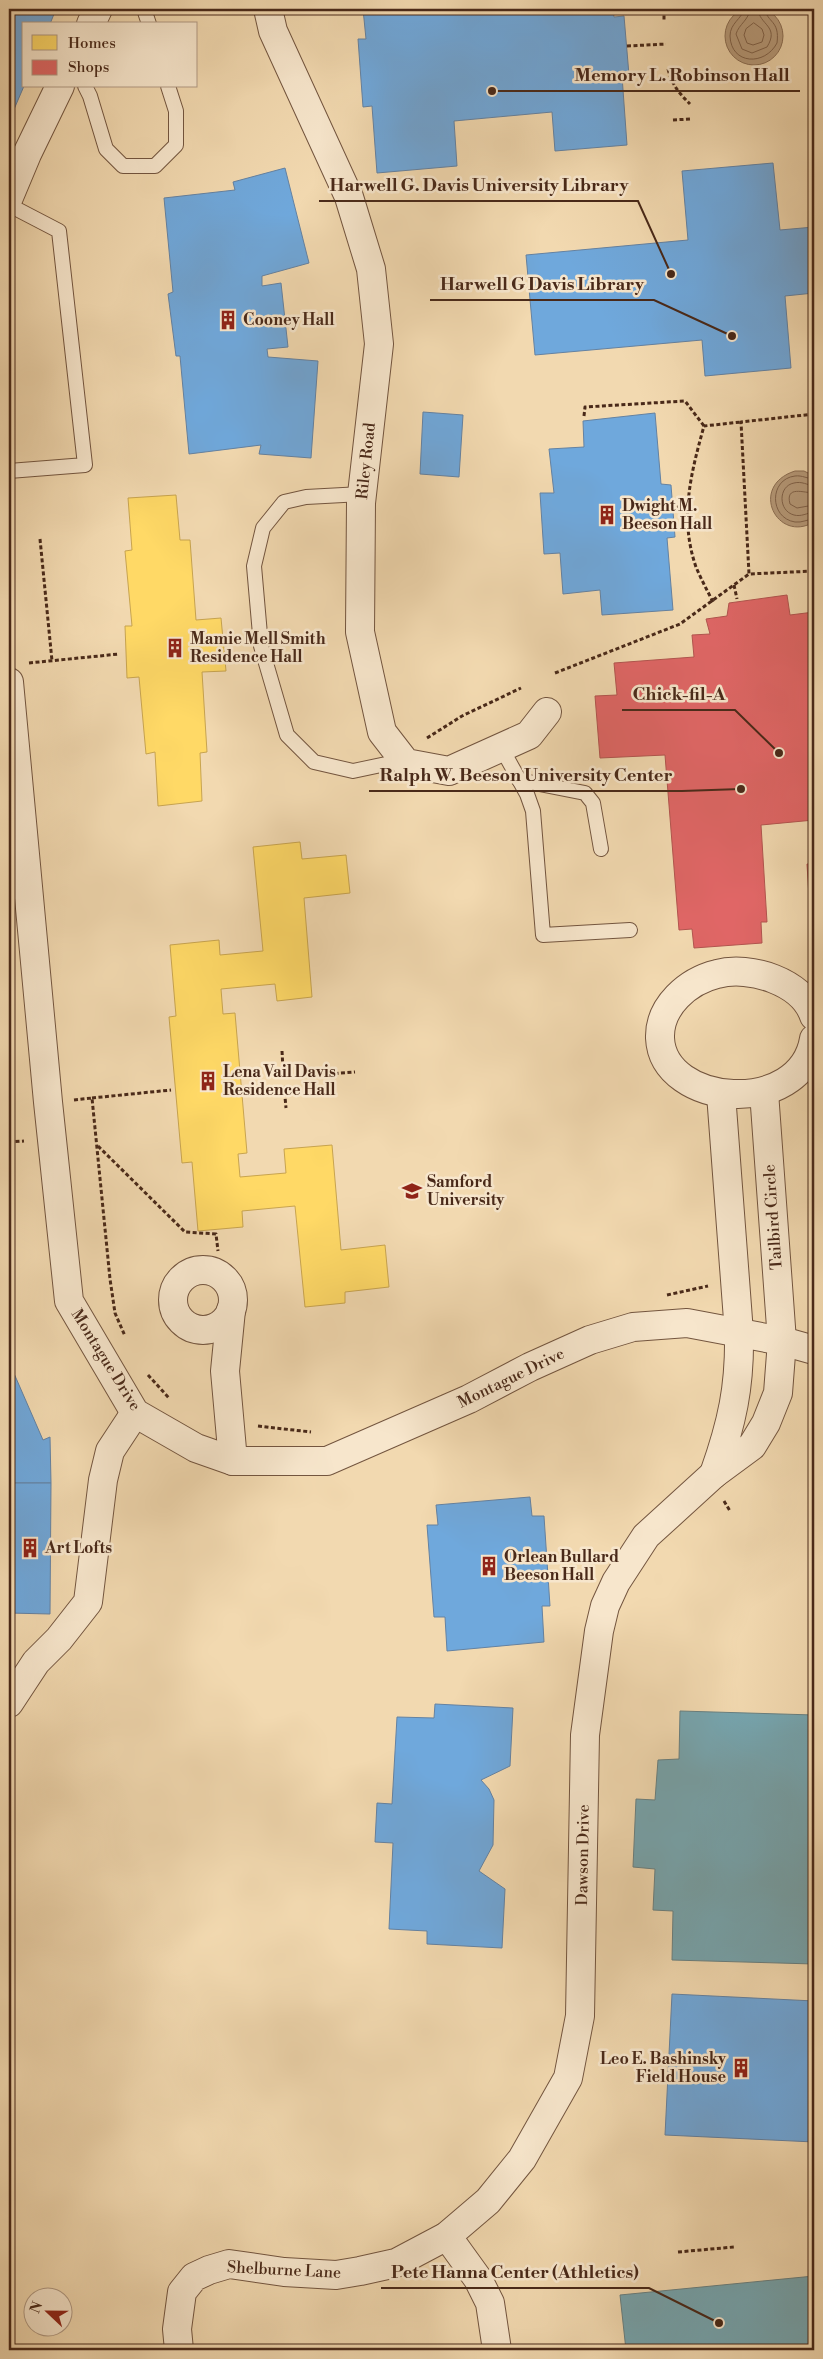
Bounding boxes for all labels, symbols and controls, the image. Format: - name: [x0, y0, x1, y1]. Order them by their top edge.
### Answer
- legend: [22, 22, 198, 88]
- text: Homes: [68, 34, 116, 53]
- text: Shops: [68, 58, 109, 77]
- callout: Memory L. Robinson Hall: [564, 58, 800, 91]
- text: Memory L. Robinson Hall: [574, 64, 790, 87]
- callout: Harwell G. Davis University Library: [319, 168, 638, 201]
- text: Harwell G. Davis University Library: [330, 174, 629, 197]
- callout: Harwell G Davis Library: [430, 267, 654, 300]
- text: Harwell G Davis Library: [440, 273, 645, 296]
- building icon: Cooney Hall: [217, 309, 239, 331]
- place label: Cooney Hall: [243, 310, 335, 330]
- street label: Riley Road: [352, 422, 380, 500]
- place label: Dwight M. Beeson Hall: [622, 496, 713, 534]
- building icon: Dwight M. Beeson Hall: [596, 504, 618, 526]
- place label: Mamie Mell Smith Residence Hall: [190, 629, 326, 667]
- building icon: Mamie Mell Smith Residence Hall: [164, 637, 186, 659]
- callout: Chick-fil-A: [622, 677, 735, 710]
- text: Chick-fil-A: [633, 683, 727, 706]
- callout: Ralph W. Beeson University Center: [369, 758, 682, 791]
- text: Ralph W. Beeson University Center: [379, 764, 673, 787]
- place label: Lena Vail Davis Residence Hall: [223, 1062, 336, 1100]
- building icon: Lena Vail Davis Residence Hall: [197, 1070, 219, 1092]
- street label: Tailbird Circle: [759, 1164, 787, 1270]
- place label: Samford University: [427, 1172, 505, 1210]
- school or university icon: Samford University: [401, 1180, 423, 1202]
- street label: Montague Drive: [67, 1305, 145, 1415]
- street label: Montague Drive: [454, 1344, 568, 1412]
- building icon: Art Lofts: [19, 1537, 41, 1559]
- place label: Art Lofts: [44, 1538, 112, 1558]
- place label: Orlean Bullard Beeson Hall: [504, 1547, 619, 1585]
- building icon: Orlean Bullard Beeson Hall: [478, 1555, 500, 1577]
- street label: Dawson Drive: [572, 1804, 594, 1906]
- place label: Leo E. Bashinsky Field House: [600, 2049, 727, 2087]
- building icon: Leo E. Bashinsky Field House: [730, 2057, 752, 2079]
- callout: Pete Hanna Center (Athletics): [381, 2255, 649, 2288]
- street label: Shelburne Lane: [226, 2257, 342, 2283]
- text: Pete Hanna Center (Athletics): [391, 2261, 639, 2284]
- north arrow: [22, 2286, 72, 2336]
- text: N: [26, 2299, 47, 2316]

